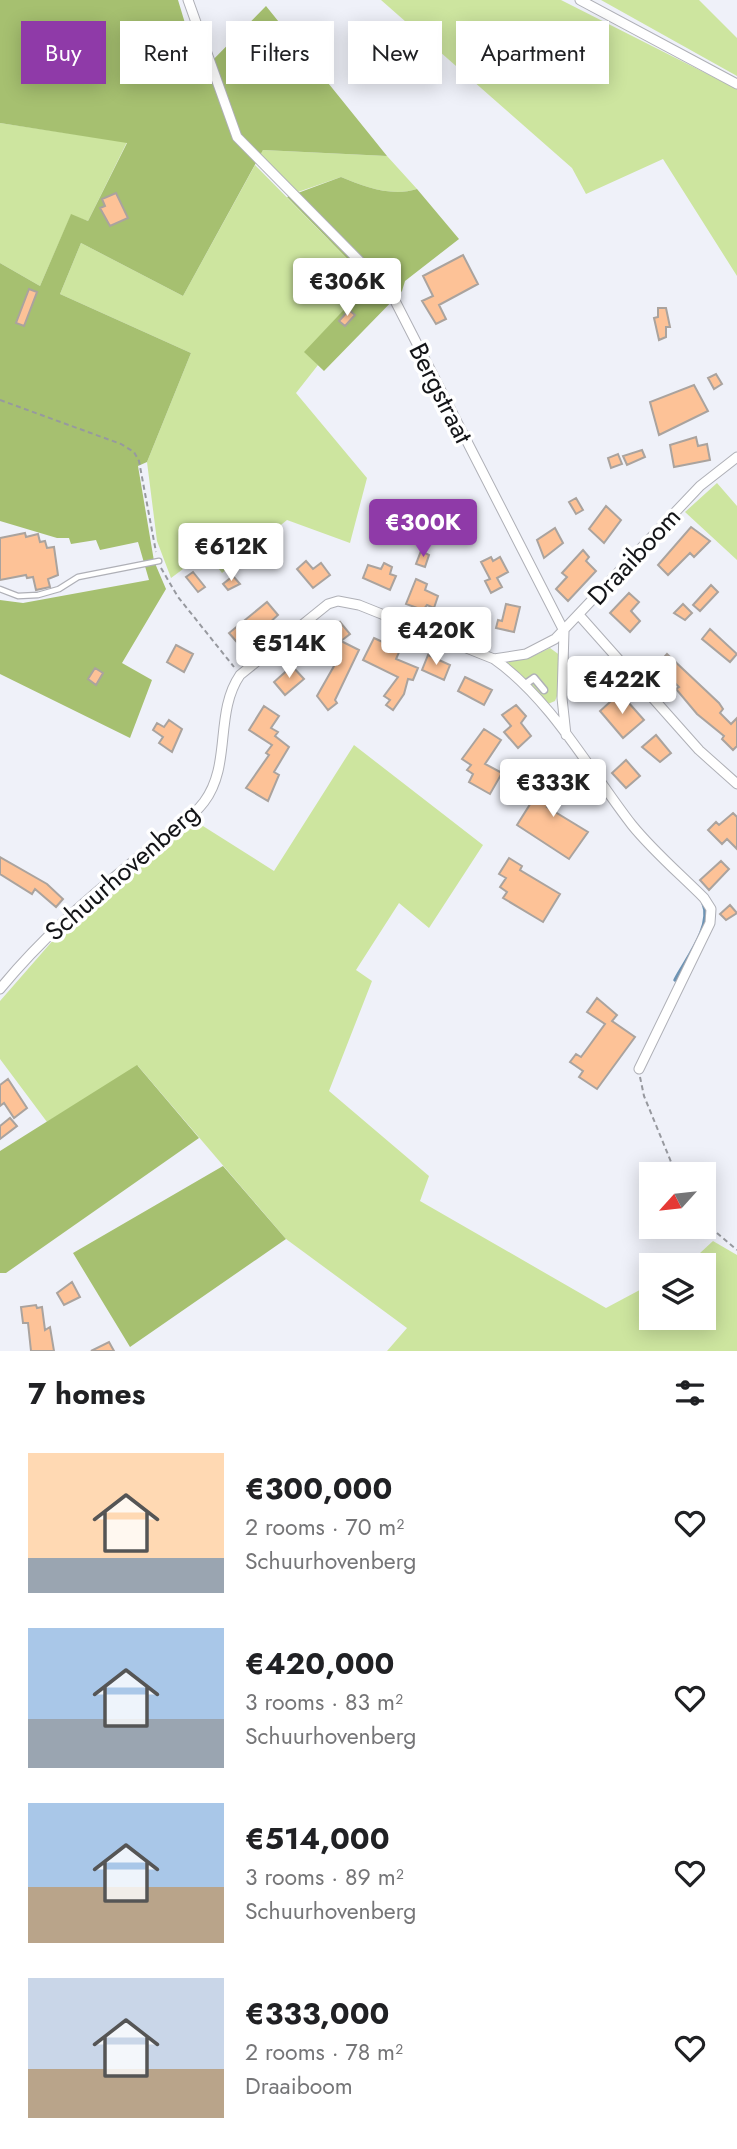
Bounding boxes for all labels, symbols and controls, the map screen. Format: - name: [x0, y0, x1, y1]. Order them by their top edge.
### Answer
- chip: Buy: [21, 21, 106, 84]
- chip: Rent: [120, 21, 212, 84]
- chip: Filters: [226, 21, 334, 84]
- chip: New: [348, 21, 442, 84]
- chip: Apartment: [456, 21, 609, 84]
- pin: €306K: [298, 258, 396, 318]
- text: €306K: [309, 264, 385, 298]
- street label: Bergstraat: [400, 336, 483, 450]
- street label: Draaiboom: [579, 498, 689, 614]
- pin: €300K: [374, 500, 472, 559]
- text: €300K: [385, 505, 461, 539]
- pin: €612K: [182, 524, 280, 583]
- text: €612K: [194, 529, 268, 563]
- pin: €420K: [387, 608, 485, 667]
- text: €420K: [397, 613, 475, 647]
- pin: €514K: [240, 620, 338, 680]
- text: €514K: [252, 626, 326, 660]
- pin: €422K: [573, 656, 671, 716]
- text: €422K: [583, 662, 661, 696]
- pin: €333K: [504, 760, 602, 819]
- text: €333K: [516, 765, 590, 799]
- street label: Schuurhovenberg: [36, 794, 208, 950]
- north arrow: [639, 1162, 716, 1239]
- map controls: [639, 1162, 716, 1330]
- button: layers: [639, 1253, 716, 1330]
- text: 7 homes: [28, 1372, 145, 1415]
- icon: filters: [671, 1374, 709, 1412]
- text: €300,000: [245, 1467, 392, 1510]
- icon: home: [84, 1481, 168, 1565]
- icon: heart: [671, 1504, 709, 1542]
- text: 2 rooms · 70 m²: [245, 1510, 404, 1544]
- text: Schuurhovenberg: [245, 1544, 416, 1578]
- text: €420,000: [245, 1642, 394, 1685]
- icon: home: [84, 1656, 168, 1740]
- icon: heart: [671, 1679, 709, 1717]
- text: 3 rooms · 83 m²: [245, 1685, 403, 1719]
- text: Schuurhovenberg: [245, 1719, 416, 1753]
- text: €514,000: [245, 1817, 390, 1860]
- icon: home: [84, 1831, 168, 1915]
- icon: heart: [671, 1854, 709, 1892]
- text: 3 rooms · 89 m²: [245, 1860, 404, 1894]
- text: Schuurhovenberg: [245, 1894, 416, 1928]
- text: €333,000: [245, 1992, 389, 2035]
- icon: home: [84, 2006, 168, 2090]
- icon: heart: [671, 2029, 709, 2067]
- text: 2 rooms · 78 m²: [245, 2035, 403, 2069]
- text: Draaiboom: [245, 2069, 353, 2103]

